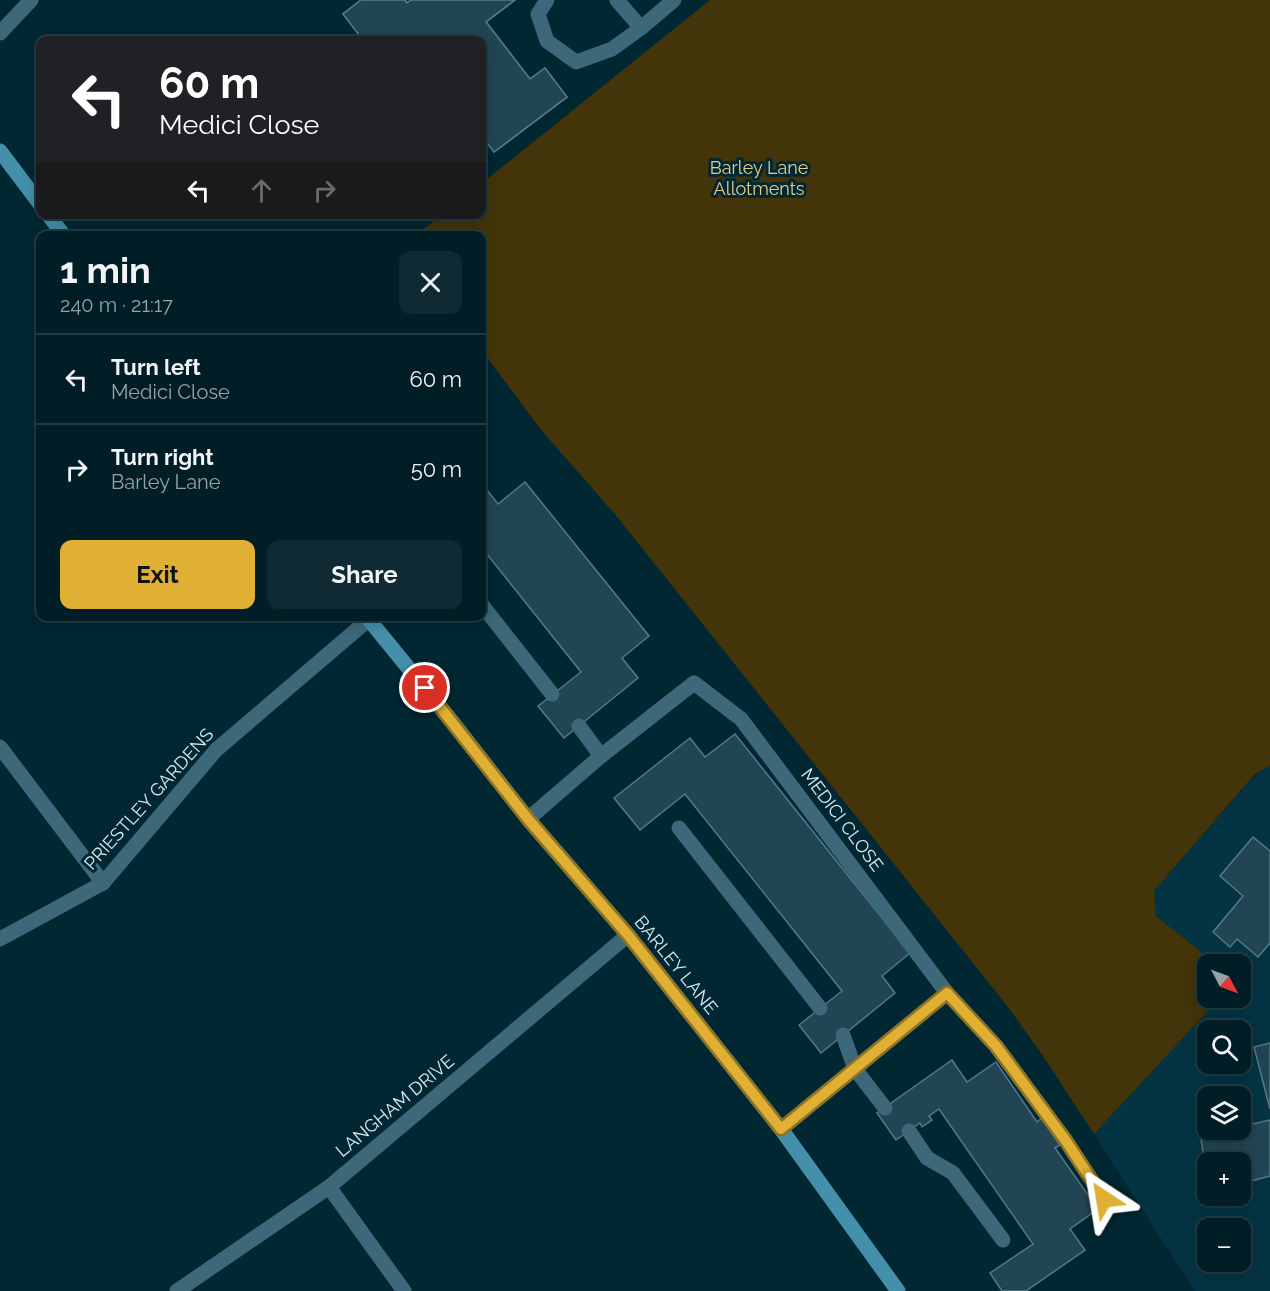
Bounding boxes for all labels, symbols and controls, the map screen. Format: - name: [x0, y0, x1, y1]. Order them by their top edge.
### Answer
- text: 60 m: [159, 59, 259, 108]
- icon: left: [60, 60, 138, 138]
- text: Medici Close: [159, 109, 319, 140]
- park label: Barley Lane Allotments: [710, 157, 809, 199]
- icon: left: [182, 174, 215, 207]
- icon: ahead: [245, 174, 278, 207]
- icon: right: [308, 174, 341, 207]
- text: 1 min: [60, 249, 151, 291]
- button: close: [399, 251, 462, 314]
- text: 240 m · 21:17: [60, 293, 173, 317]
- text: Turn left: [111, 354, 201, 380]
- icon: left: [60, 363, 93, 396]
- text: 60 m: [409, 366, 462, 392]
- text: Medici Close: [111, 380, 230, 404]
- text: Turn right: [111, 444, 214, 470]
- icon: right: [60, 453, 93, 486]
- text: 50 m: [411, 456, 462, 482]
- text: Barley Lane: [111, 470, 221, 494]
- button: Exit: [60, 540, 255, 609]
- button: Share: [267, 540, 462, 609]
- pin: [399, 662, 450, 713]
- icon: arrive: [408, 671, 441, 704]
- street label: PRIESTLEY GARDENS: [80, 724, 218, 874]
- street label: MEDICI CLOSE: [797, 764, 888, 875]
- street label: BARLEY LANE: [630, 911, 722, 1018]
- north arrow: [1197, 954, 1251, 1008]
- map controls: [1197, 954, 1251, 1272]
- button: search: [1197, 1020, 1251, 1074]
- street label: LANGHAM DRIVE: [331, 1050, 458, 1161]
- button: layers: [1197, 1086, 1251, 1140]
- button: +: [1197, 1152, 1251, 1206]
- position arrow: [1072, 1167, 1136, 1231]
- button: −: [1197, 1218, 1251, 1272]

